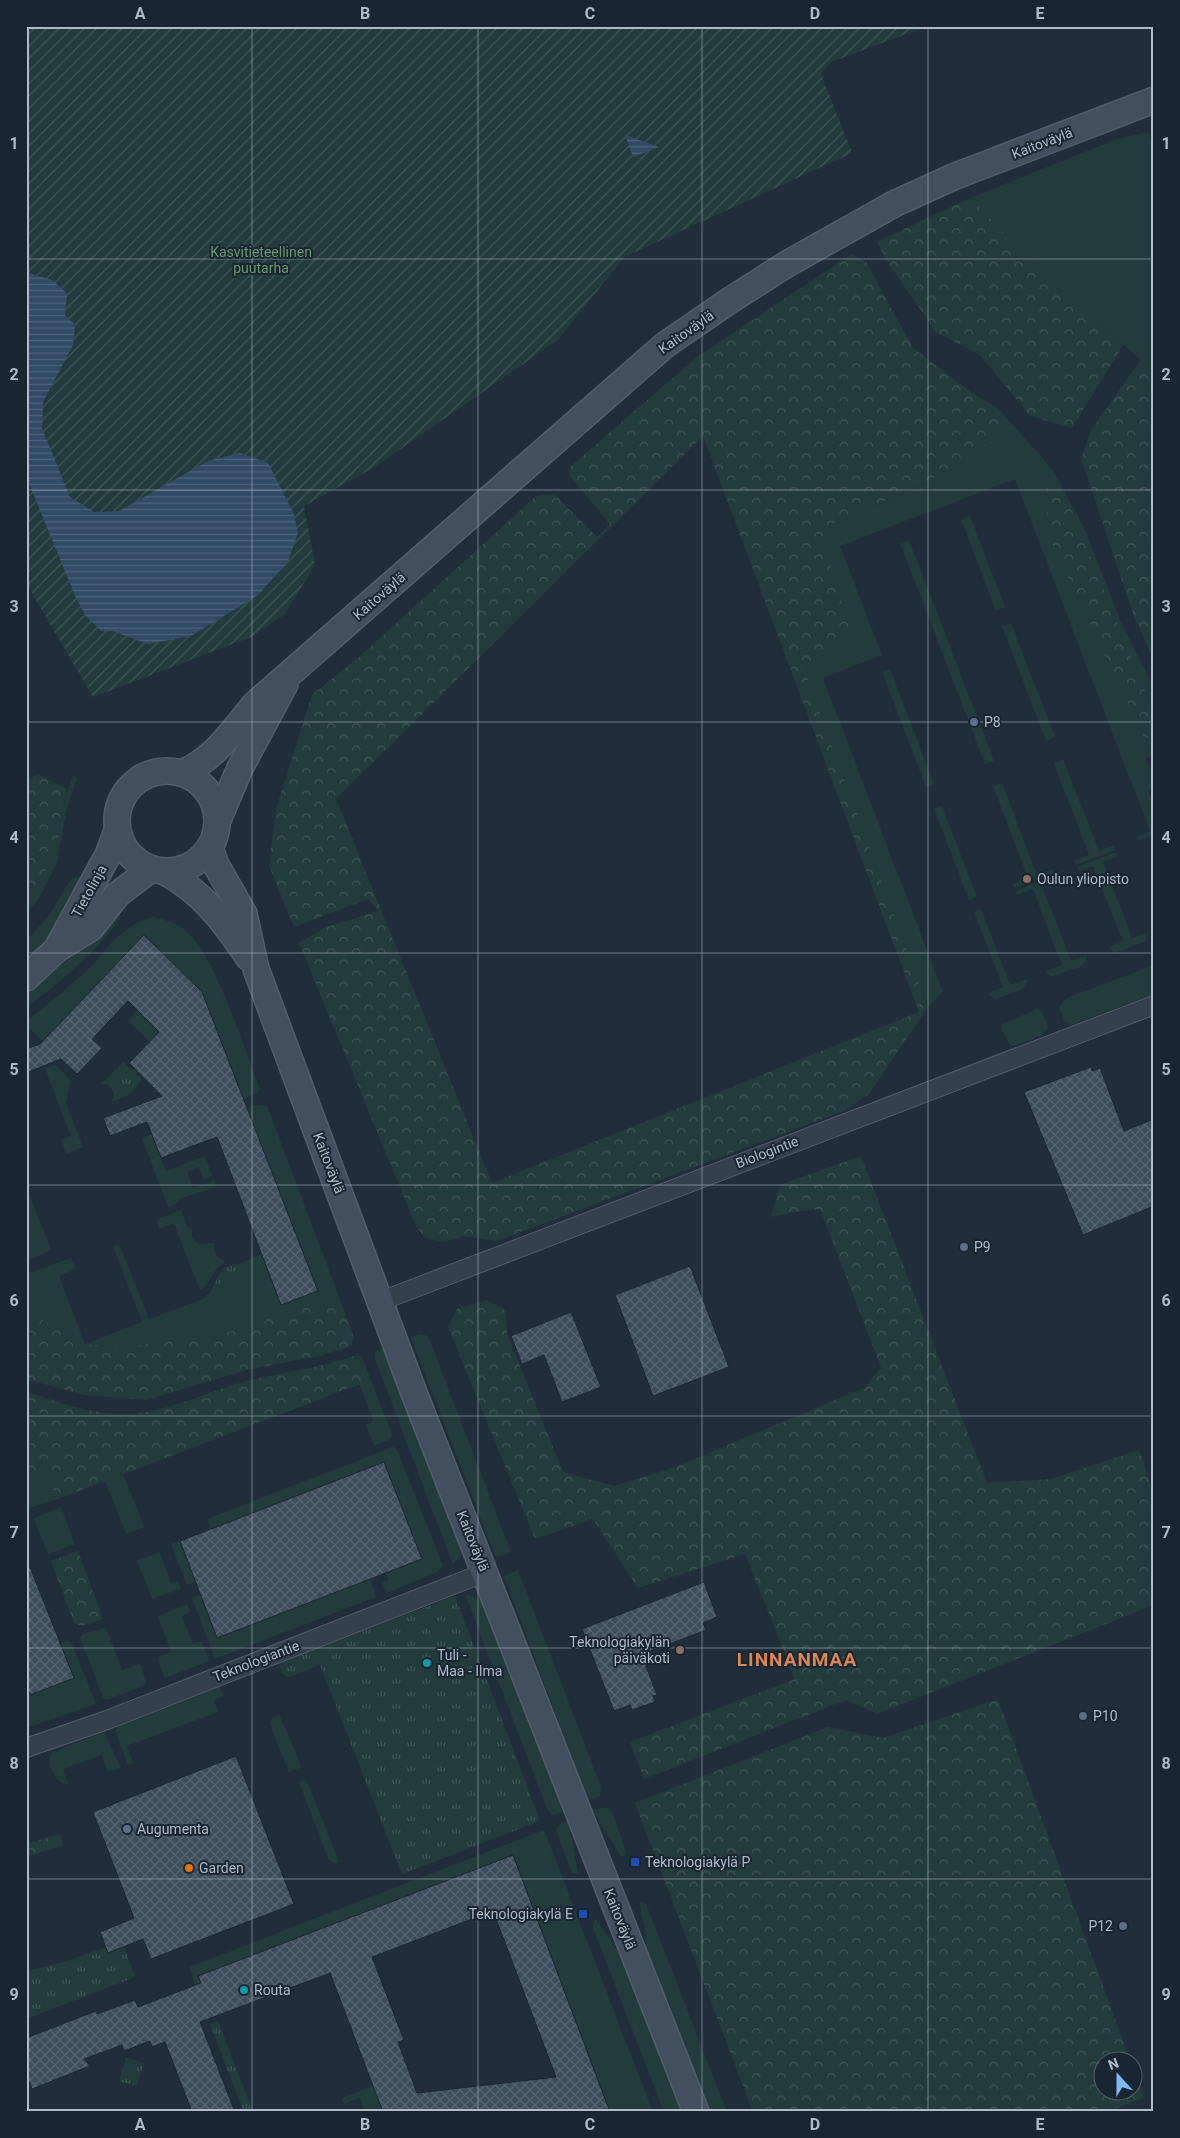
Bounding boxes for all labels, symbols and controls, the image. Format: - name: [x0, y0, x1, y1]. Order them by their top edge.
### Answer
- text: A: [135, 4, 146, 23]
- text: B: [360, 4, 370, 23]
- text: C: [585, 4, 595, 23]
- text: D: [810, 4, 820, 23]
- text: E: [1036, 4, 1045, 23]
- street label: Kaitoväylä: [1009, 124, 1075, 162]
- text: 1: [9, 134, 19, 153]
- text: 1: [1161, 134, 1171, 153]
- park label: Kasvitieteellinen puutarha: [210, 244, 312, 276]
- street label: Kaitoväylä: [655, 307, 717, 357]
- text: 2: [9, 365, 19, 384]
- text: 2: [1161, 365, 1171, 384]
- street label: Kaitoväylä: [350, 569, 408, 623]
- text: 3: [9, 597, 19, 616]
- text: 3: [1161, 597, 1171, 616]
- place label: P8: [984, 714, 1001, 730]
- marker: P8: [968, 716, 980, 728]
- text: 4: [9, 828, 19, 847]
- text: 4: [1161, 828, 1171, 847]
- street label: Tietolinja: [68, 862, 110, 920]
- place label: Oulun yliopisto: [1037, 871, 1129, 887]
- marker: Oulun yliopisto: [1021, 873, 1033, 885]
- text: 5: [9, 1060, 19, 1079]
- text: 5: [1161, 1060, 1171, 1079]
- street label: Kaitoväylä: [310, 1130, 348, 1196]
- street label: Biologintie: [733, 1133, 801, 1171]
- place label: P9: [974, 1239, 991, 1255]
- marker: P9: [958, 1241, 970, 1253]
- text: 6: [9, 1291, 19, 1310]
- text: 6: [1161, 1291, 1171, 1310]
- street label: Kaitoväylä: [454, 1508, 492, 1574]
- text: 7: [9, 1523, 19, 1542]
- text: 7: [1161, 1523, 1171, 1542]
- place label: Teknologiakylän päiväkoti: [569, 1634, 670, 1666]
- street label: Teknologiantie: [211, 1637, 301, 1685]
- marker: Teknologiakylän päiväkoti: [674, 1644, 686, 1656]
- place label: Tuli - Maa - Ilma: [437, 1647, 502, 1679]
- district label: LINNANMAA: [737, 1648, 857, 1671]
- marker: Tuli - Maa - Ilma: [421, 1657, 433, 1669]
- place label: P10: [1093, 1708, 1118, 1724]
- marker: P10: [1077, 1710, 1089, 1722]
- text: 8: [9, 1754, 19, 1773]
- text: 8: [1161, 1754, 1171, 1773]
- place label: Augumenta: [137, 1821, 209, 1837]
- marker: Augumenta: [121, 1823, 133, 1835]
- place label: Teknologiakylä P: [645, 1854, 750, 1870]
- marker: Teknologiakylä P: [629, 1856, 641, 1868]
- place label: Garden: [199, 1860, 244, 1876]
- marker: Garden: [183, 1862, 195, 1874]
- street label: Kaitoväylä: [601, 1886, 639, 1952]
- place label: Teknologiakylä E: [469, 1906, 573, 1922]
- marker: Teknologiakylä E: [577, 1908, 589, 1920]
- place label: P12: [1088, 1918, 1113, 1934]
- marker: P12: [1117, 1920, 1129, 1932]
- place label: Routa: [254, 1982, 291, 1998]
- marker: Routa: [238, 1984, 250, 1996]
- text: 9: [9, 1985, 19, 2004]
- text: 9: [1161, 1985, 1171, 2004]
- north arrow: [1092, 2050, 1142, 2100]
- text: N: [1106, 2055, 1121, 2073]
- text: A: [135, 2115, 146, 2134]
- text: B: [360, 2115, 370, 2134]
- text: C: [585, 2115, 595, 2134]
- text: D: [810, 2115, 820, 2134]
- text: E: [1036, 2115, 1045, 2134]

